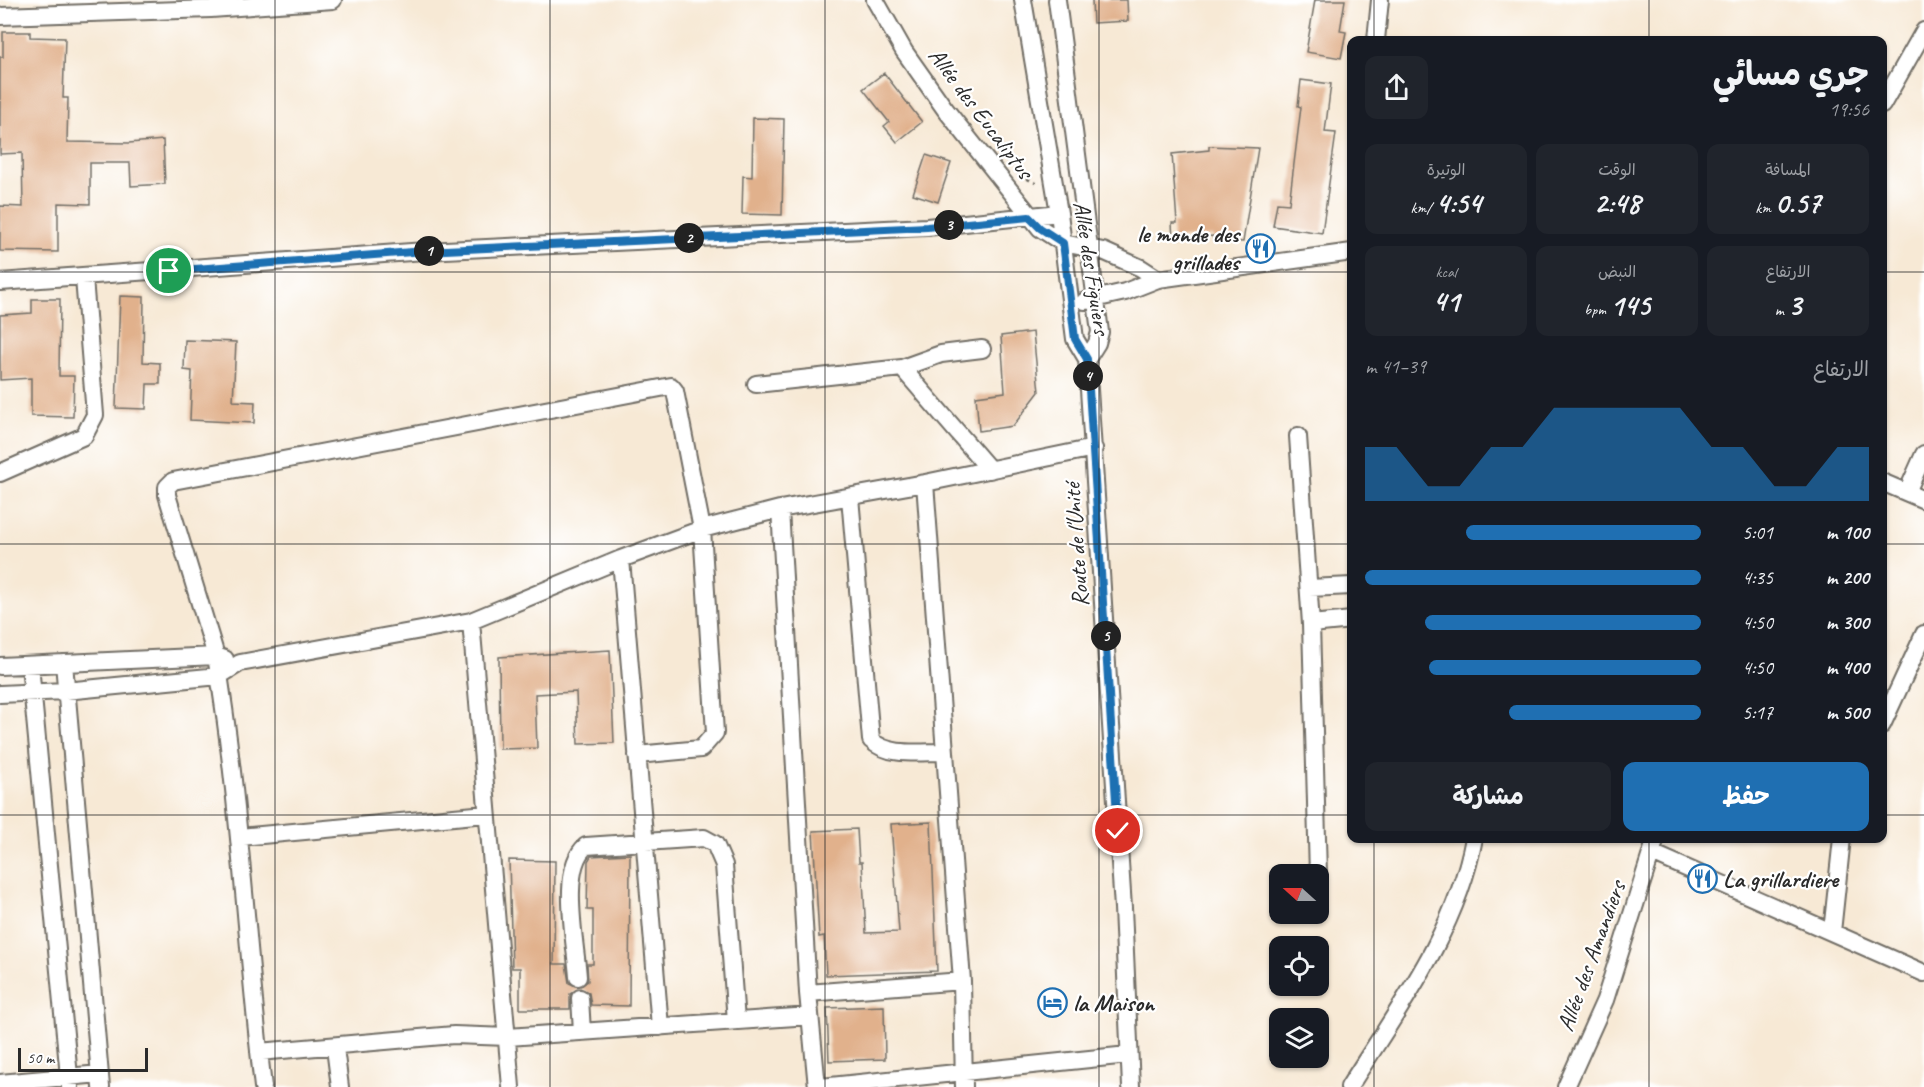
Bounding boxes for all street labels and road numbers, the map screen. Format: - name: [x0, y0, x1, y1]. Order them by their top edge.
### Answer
- street label: Allée des Eucaliptus: [922, 42, 1042, 187]
- street label: Allée des Figuiers: [1067, 199, 1118, 339]
- street label: Route de l'Unité: [1056, 478, 1095, 608]
- street label: Allée des Amandiers: [1550, 874, 1633, 1035]

